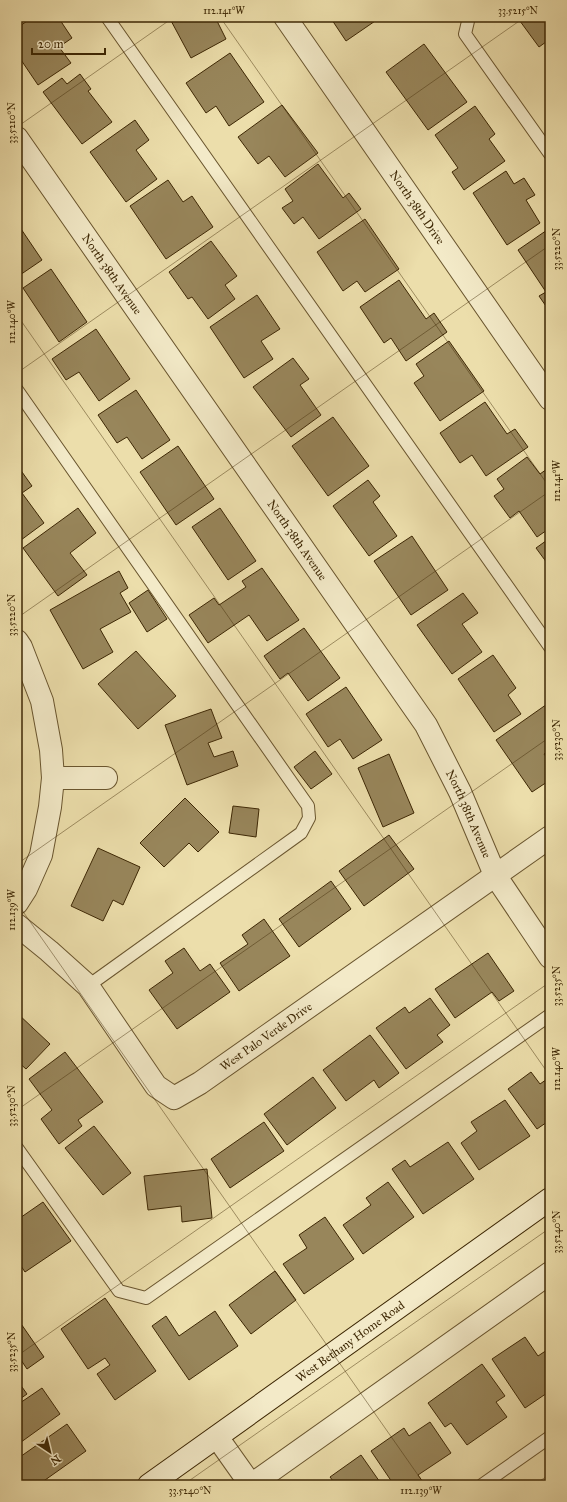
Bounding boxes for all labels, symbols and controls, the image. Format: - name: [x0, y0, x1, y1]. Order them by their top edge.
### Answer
- text: 112.141°W: [203, 5, 245, 17]
- text: 33.5215°N: [498, 5, 539, 17]
- scale bar: [32, 30, 105, 56]
- text: 20 m: [38, 37, 64, 51]
- text: 33.5210°N: [6, 102, 18, 144]
- street label: North 38th Drive: [387, 168, 448, 247]
- text: 33.5220°N: [551, 227, 563, 270]
- street label: North 38th Avenue: [79, 231, 145, 317]
- text: 112.140°W: [6, 300, 18, 344]
- text: 112.141°W: [551, 460, 563, 502]
- street label: North 38th Avenue: [264, 497, 330, 583]
- text: 33.5220°N: [6, 593, 18, 636]
- text: 33.5230°N: [551, 719, 563, 761]
- street label: North 38th Avenue: [443, 767, 494, 860]
- text: 112.139°W: [6, 889, 18, 931]
- text: 33.5235°N: [551, 965, 563, 1006]
- street label: West Palo Verde Drive: [217, 999, 315, 1074]
- text: 112.140°W: [551, 1047, 563, 1091]
- text: 33.5230°N: [6, 1085, 18, 1127]
- text: 33.5240°N: [551, 1210, 563, 1254]
- street label: West Bethany Home Road: [293, 1298, 407, 1385]
- text: 33.5235°N: [6, 1331, 18, 1372]
- north arrow: [30, 1432, 70, 1472]
- text: N: [47, 1452, 63, 1468]
- text: 33.5240°N: [168, 1485, 212, 1497]
- text: 112.139°W: [400, 1485, 442, 1497]

